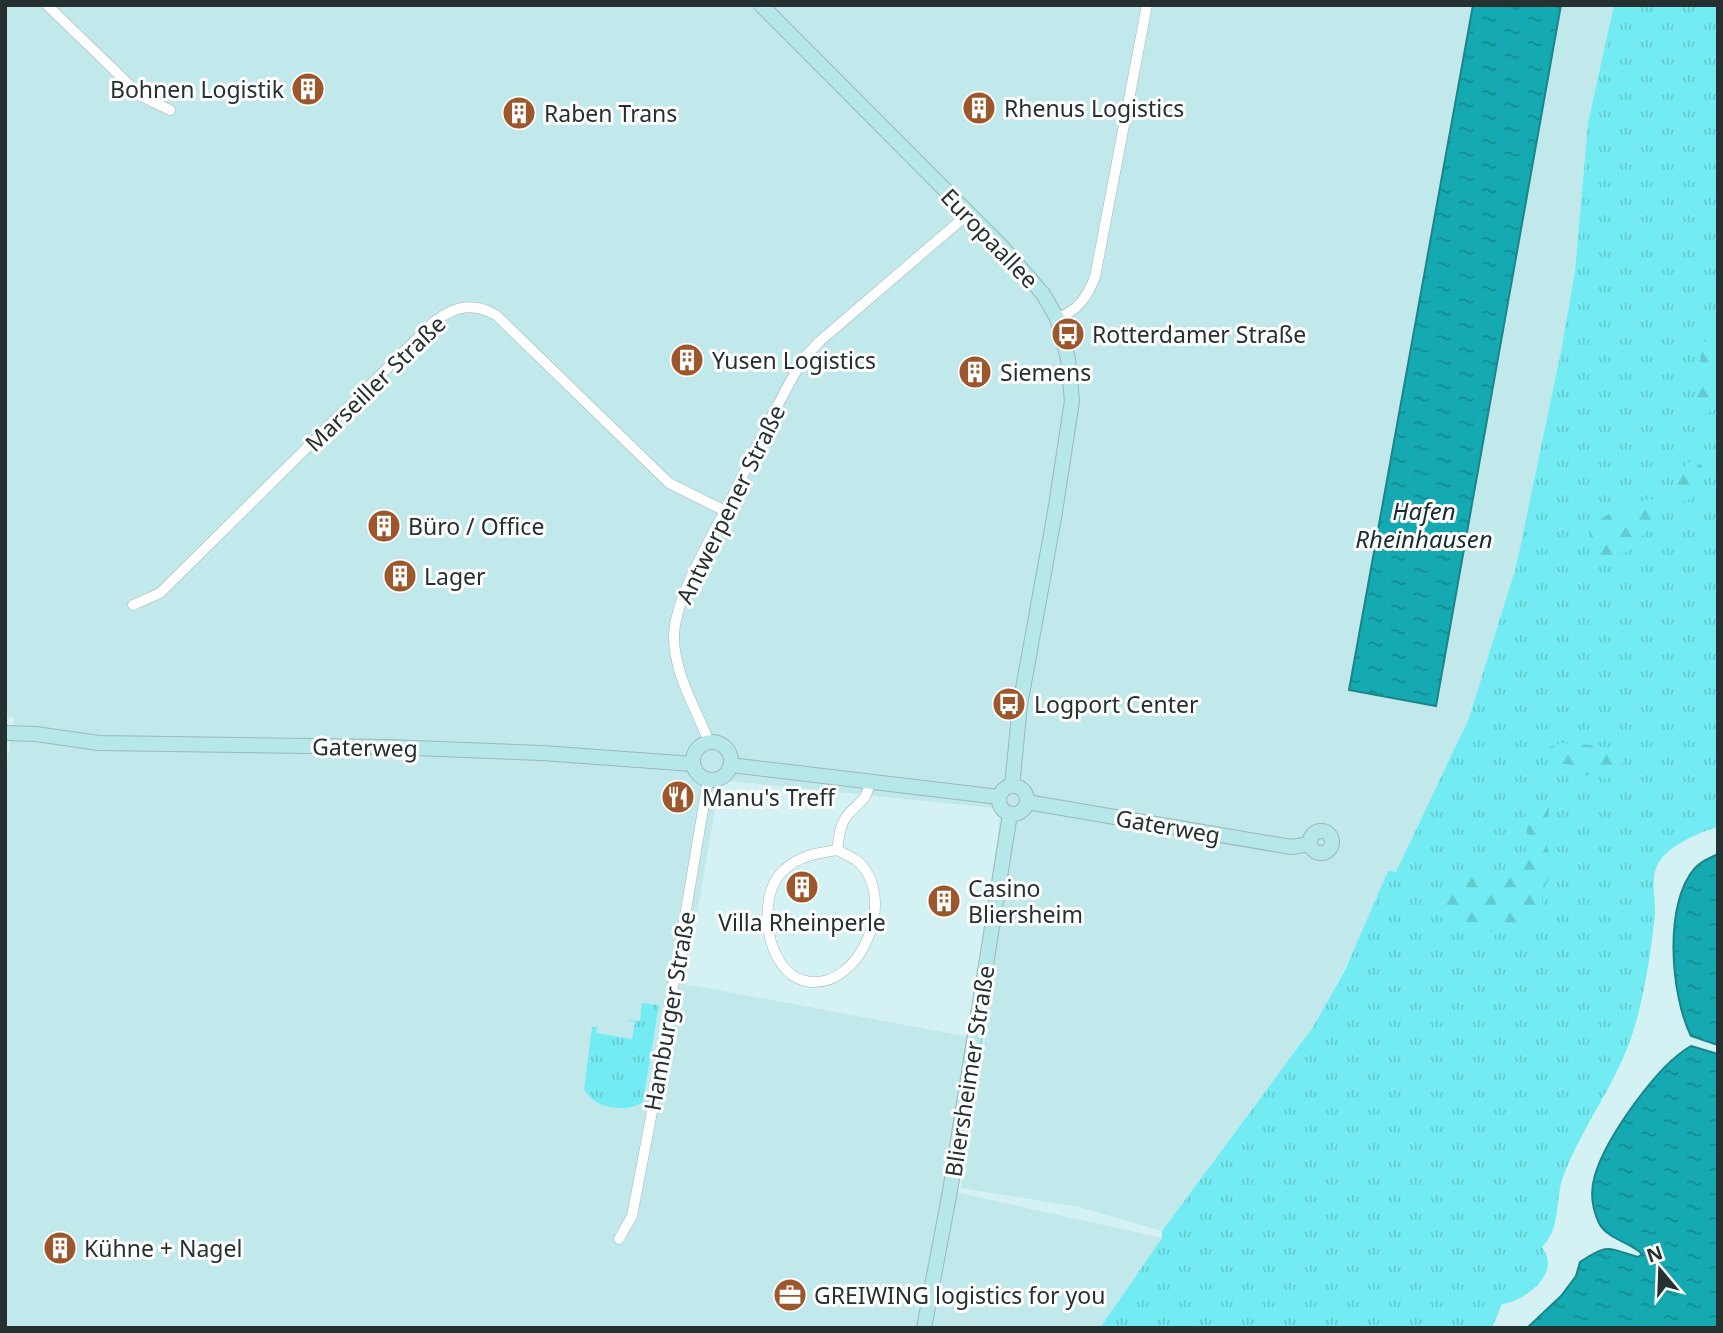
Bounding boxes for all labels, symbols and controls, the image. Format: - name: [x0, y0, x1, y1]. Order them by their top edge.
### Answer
- building icon: Bohnen Logistik: [289, 70, 327, 108]
- place label: Bohnen Logistik: [110, 73, 285, 105]
- building icon: Rhenus Logistics: [960, 89, 998, 127]
- place label: Rhenus Logistics: [1004, 92, 1184, 124]
- building icon: Raben Trans: [500, 94, 538, 132]
- place label: Raben Trans: [544, 97, 677, 129]
- street label: Europaallee: [934, 181, 1046, 295]
- street label: Marseiller Straße: [298, 308, 452, 458]
- bus stop icon: Rotterdamer Straße: [1049, 315, 1087, 353]
- place label: Rotterdamer Straße: [1092, 318, 1306, 350]
- building icon: Yusen Logistics: [668, 341, 706, 379]
- place label: Yusen Logistics: [712, 344, 876, 376]
- building icon: Siemens: [956, 353, 994, 391]
- place label: Siemens: [1000, 356, 1091, 388]
- street label: Antwerpener Straße: [668, 399, 792, 609]
- water label: Hafen Rheinhausen: [1355, 494, 1493, 555]
- building icon: Büro / Office: [365, 507, 403, 545]
- place label: Büro / Office: [408, 510, 544, 542]
- building icon: Lager: [381, 557, 419, 595]
- place label: Lager: [424, 560, 486, 592]
- bus stop icon: Logport Center: [990, 685, 1028, 723]
- place label: Logport Center: [1034, 688, 1199, 720]
- street label: Gaterweg: [312, 730, 418, 764]
- restaurant icon: Manu's Treff: [659, 778, 697, 816]
- place label: Manu's Treff: [702, 781, 836, 813]
- street label: Gaterweg: [1113, 801, 1223, 851]
- building icon: Villa Rheinperle: [783, 868, 821, 906]
- place label: Casino Bliersheim: [968, 872, 1083, 930]
- building icon: Casino Bliersheim: [925, 882, 963, 920]
- place label: Villa Rheinperle: [718, 906, 886, 938]
- street label: Hamburger Straße: [636, 909, 702, 1113]
- street label: Bliersheimer Straße: [936, 963, 1002, 1179]
- building icon: Kühne + Nagel: [41, 1229, 79, 1267]
- place label: Kühne + Nagel: [84, 1232, 242, 1264]
- north arrow: [1625, 1235, 1695, 1305]
- text: N: [1643, 1239, 1666, 1269]
- office icon: GREIWING logistics for you: [771, 1276, 809, 1314]
- place label: GREIWING logistics for you: [814, 1279, 1105, 1311]

